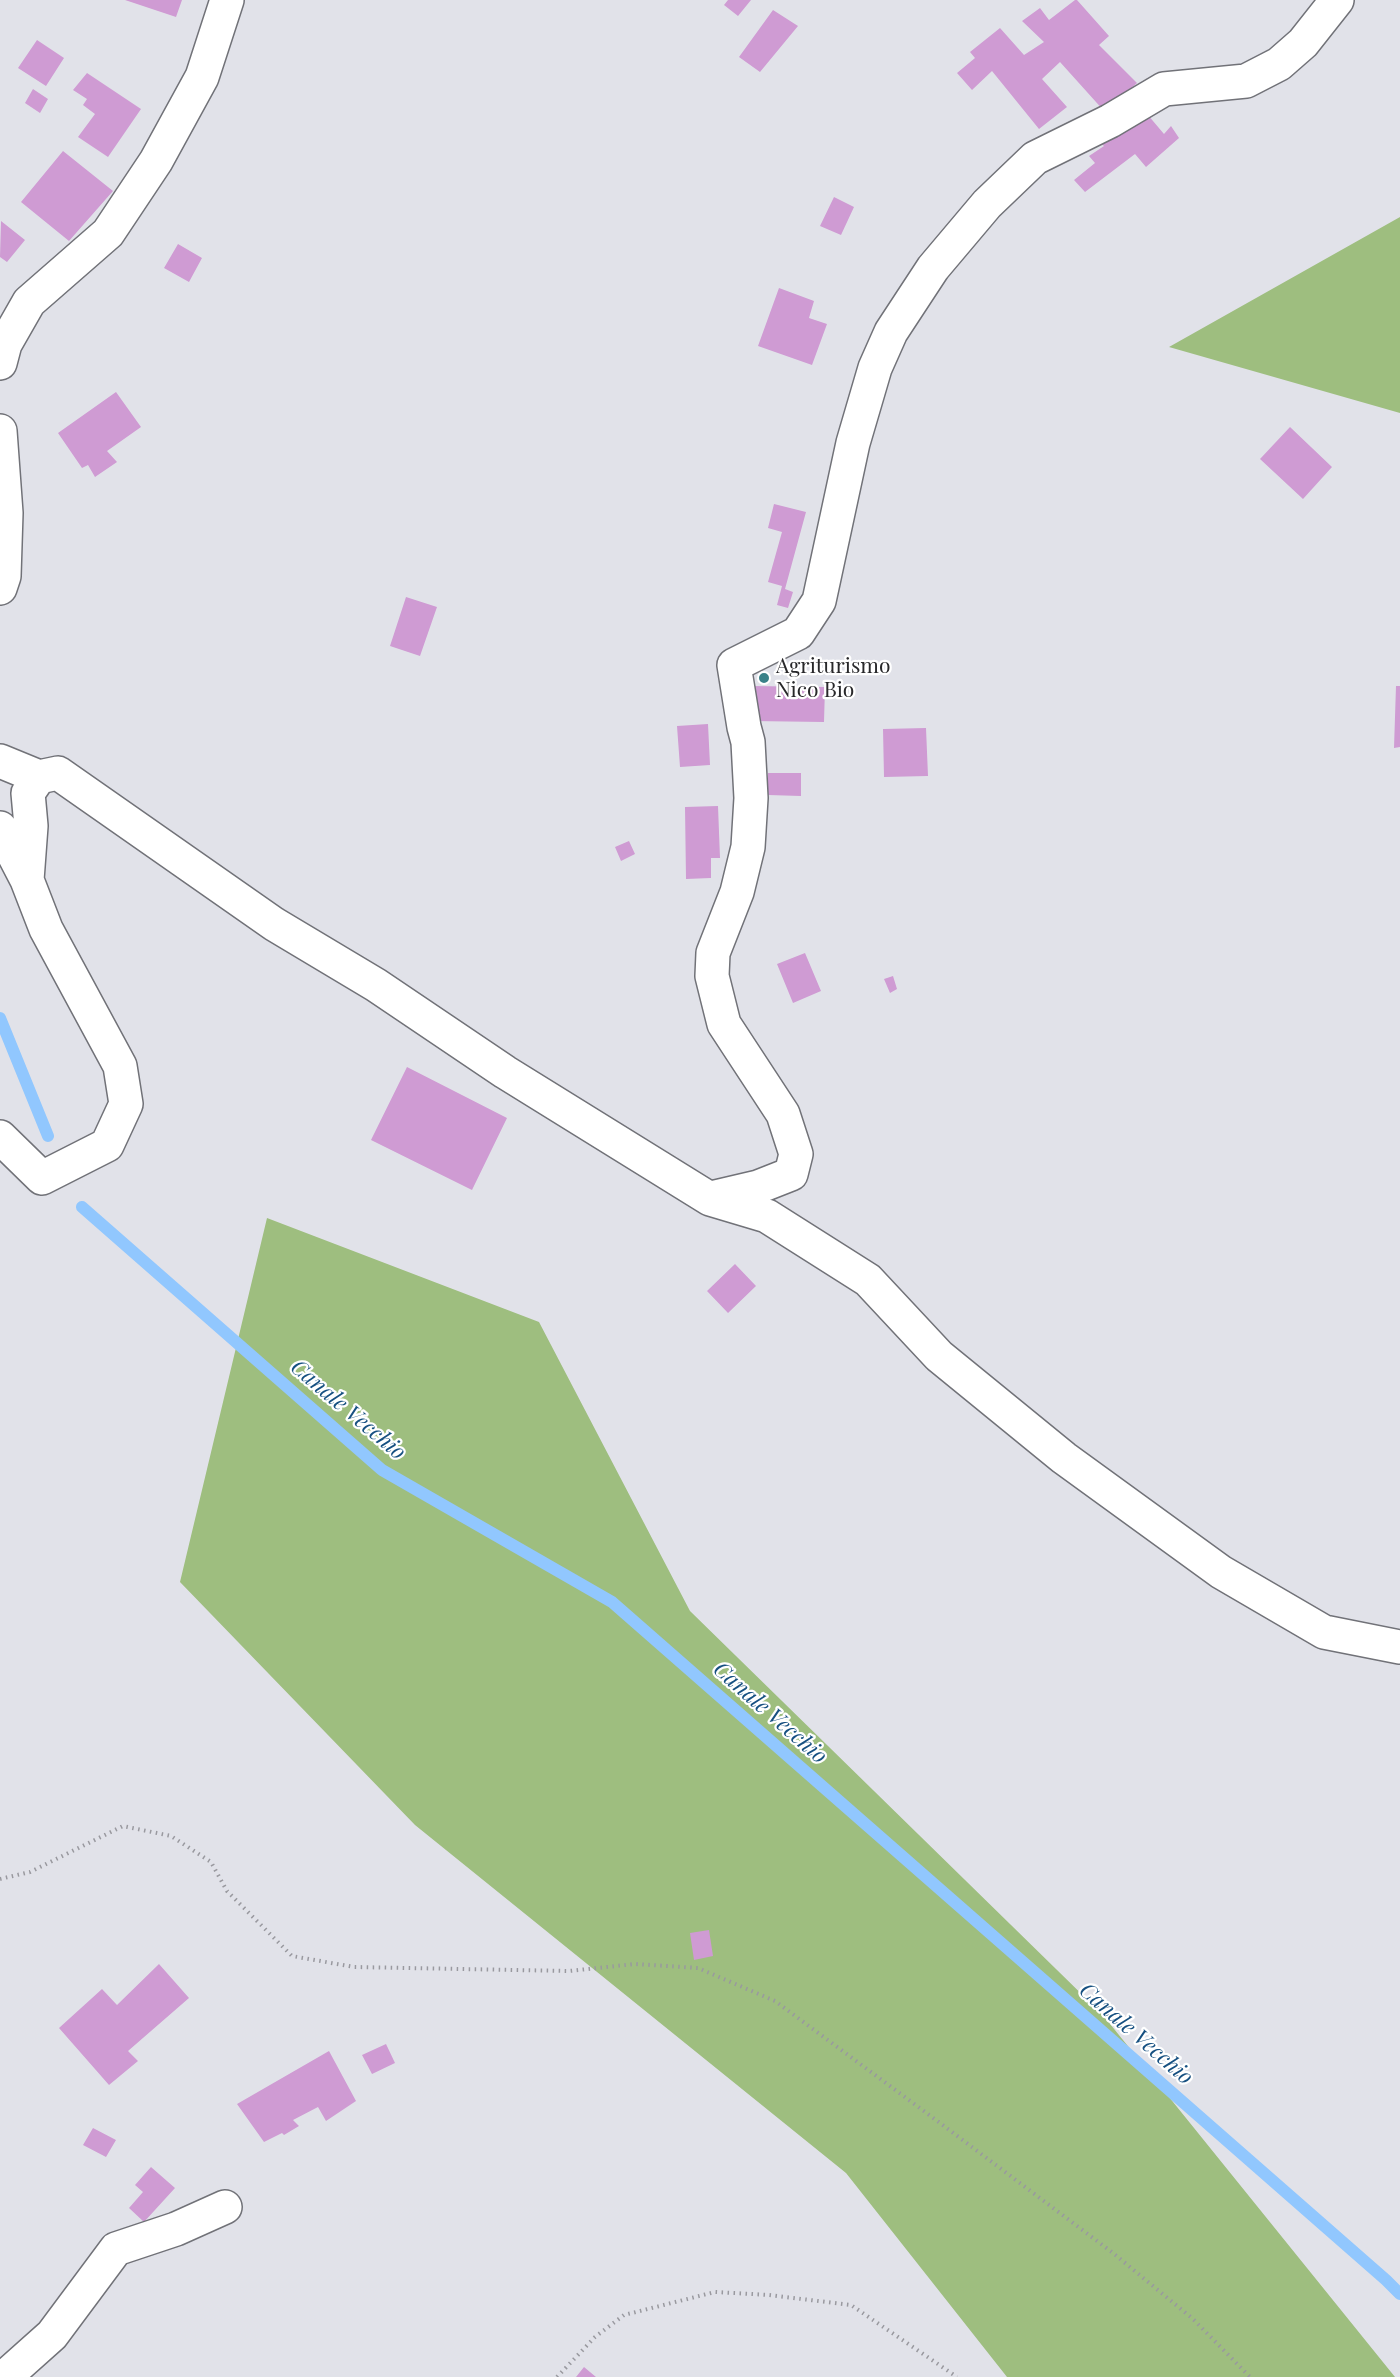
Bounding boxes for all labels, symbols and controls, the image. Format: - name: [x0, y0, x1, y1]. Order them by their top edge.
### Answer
- place label: Agriturismo Nico Bio: [776, 653, 890, 703]
- marker: Agriturismo Nico Bio: [757, 671, 771, 685]
- water label: Canale Vecchio: [285, 1354, 411, 1466]
- water label: Canale Vecchio: [708, 1656, 832, 1770]
- water label: Canale Vecchio: [1074, 1977, 1198, 2091]

